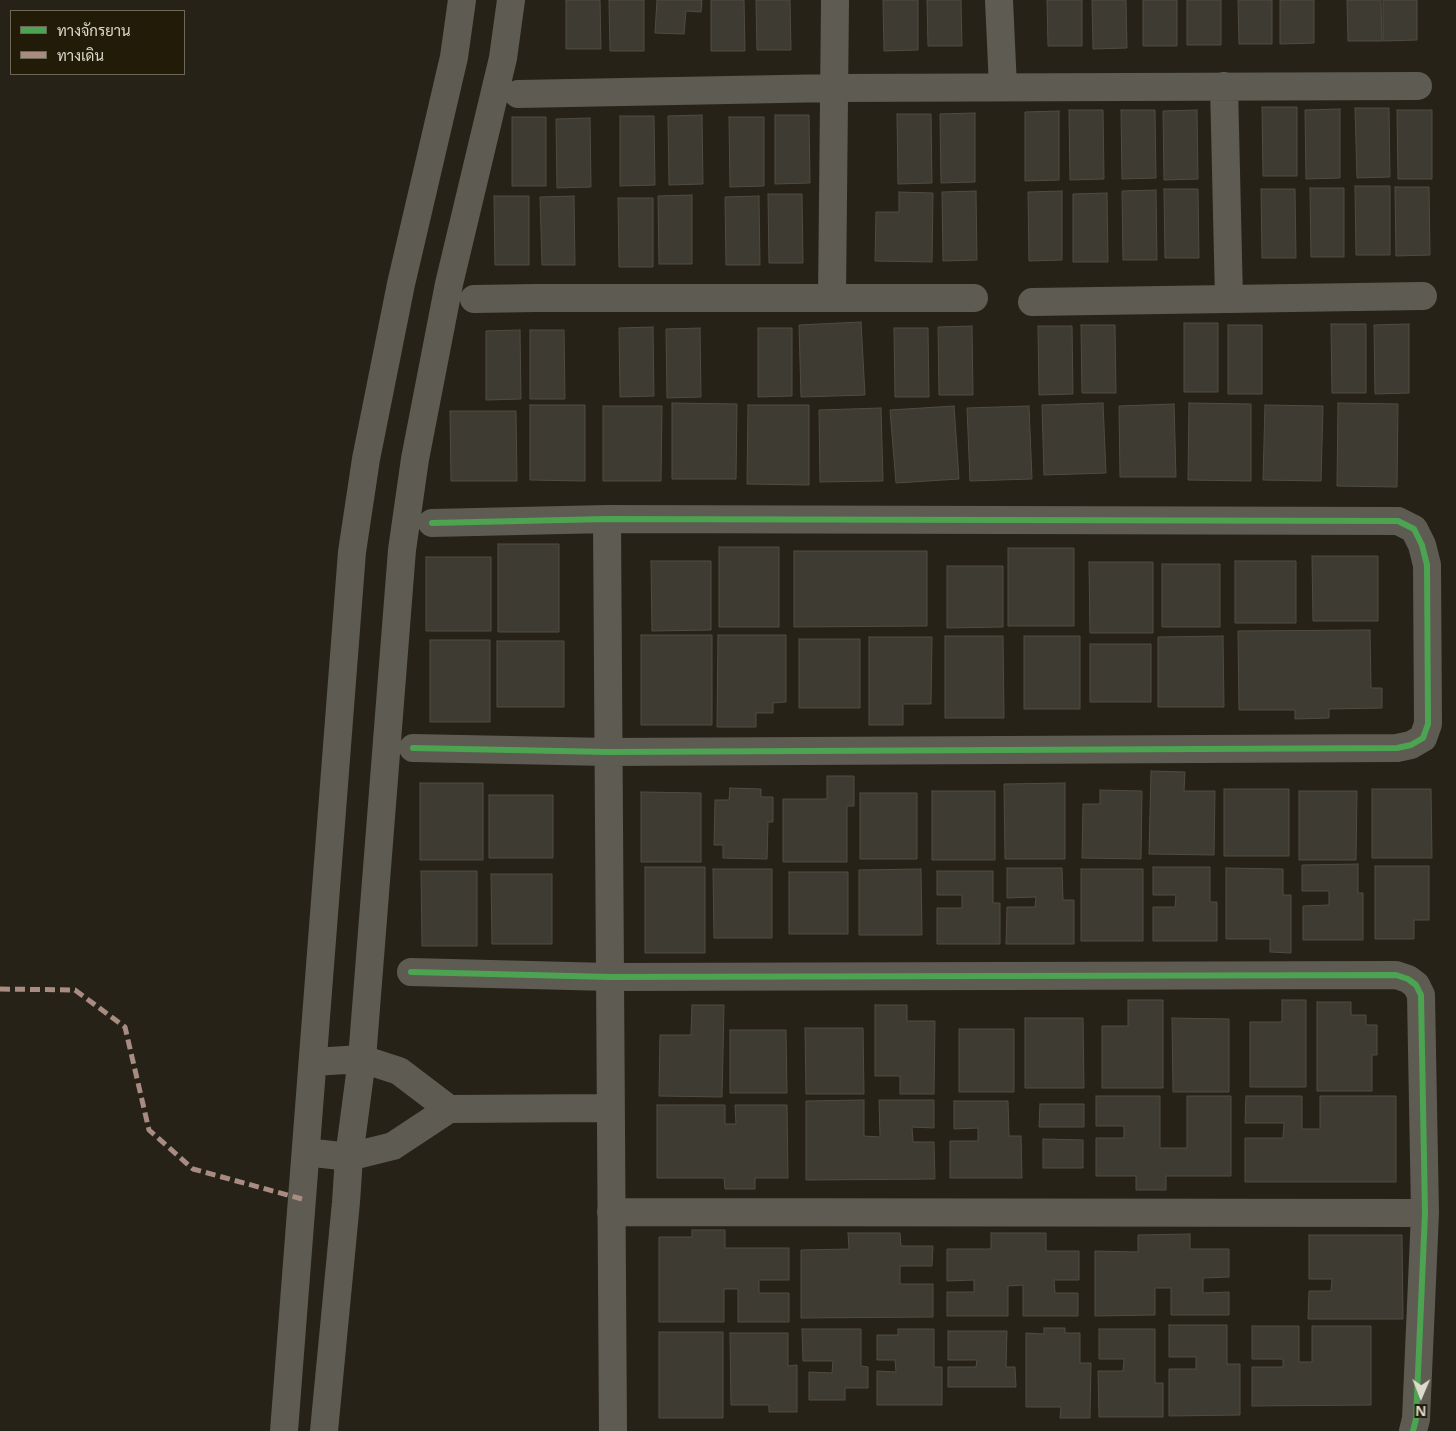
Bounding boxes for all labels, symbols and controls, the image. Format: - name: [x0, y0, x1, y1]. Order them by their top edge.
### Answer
- legend: [10, 10, 185, 75]
- text: ทางจักรยาน: [57, 20, 131, 40]
- text: ทางเดิน: [57, 45, 104, 65]
- north arrow: [1396, 1371, 1446, 1421]
- text: N: [1415, 1402, 1427, 1421]

